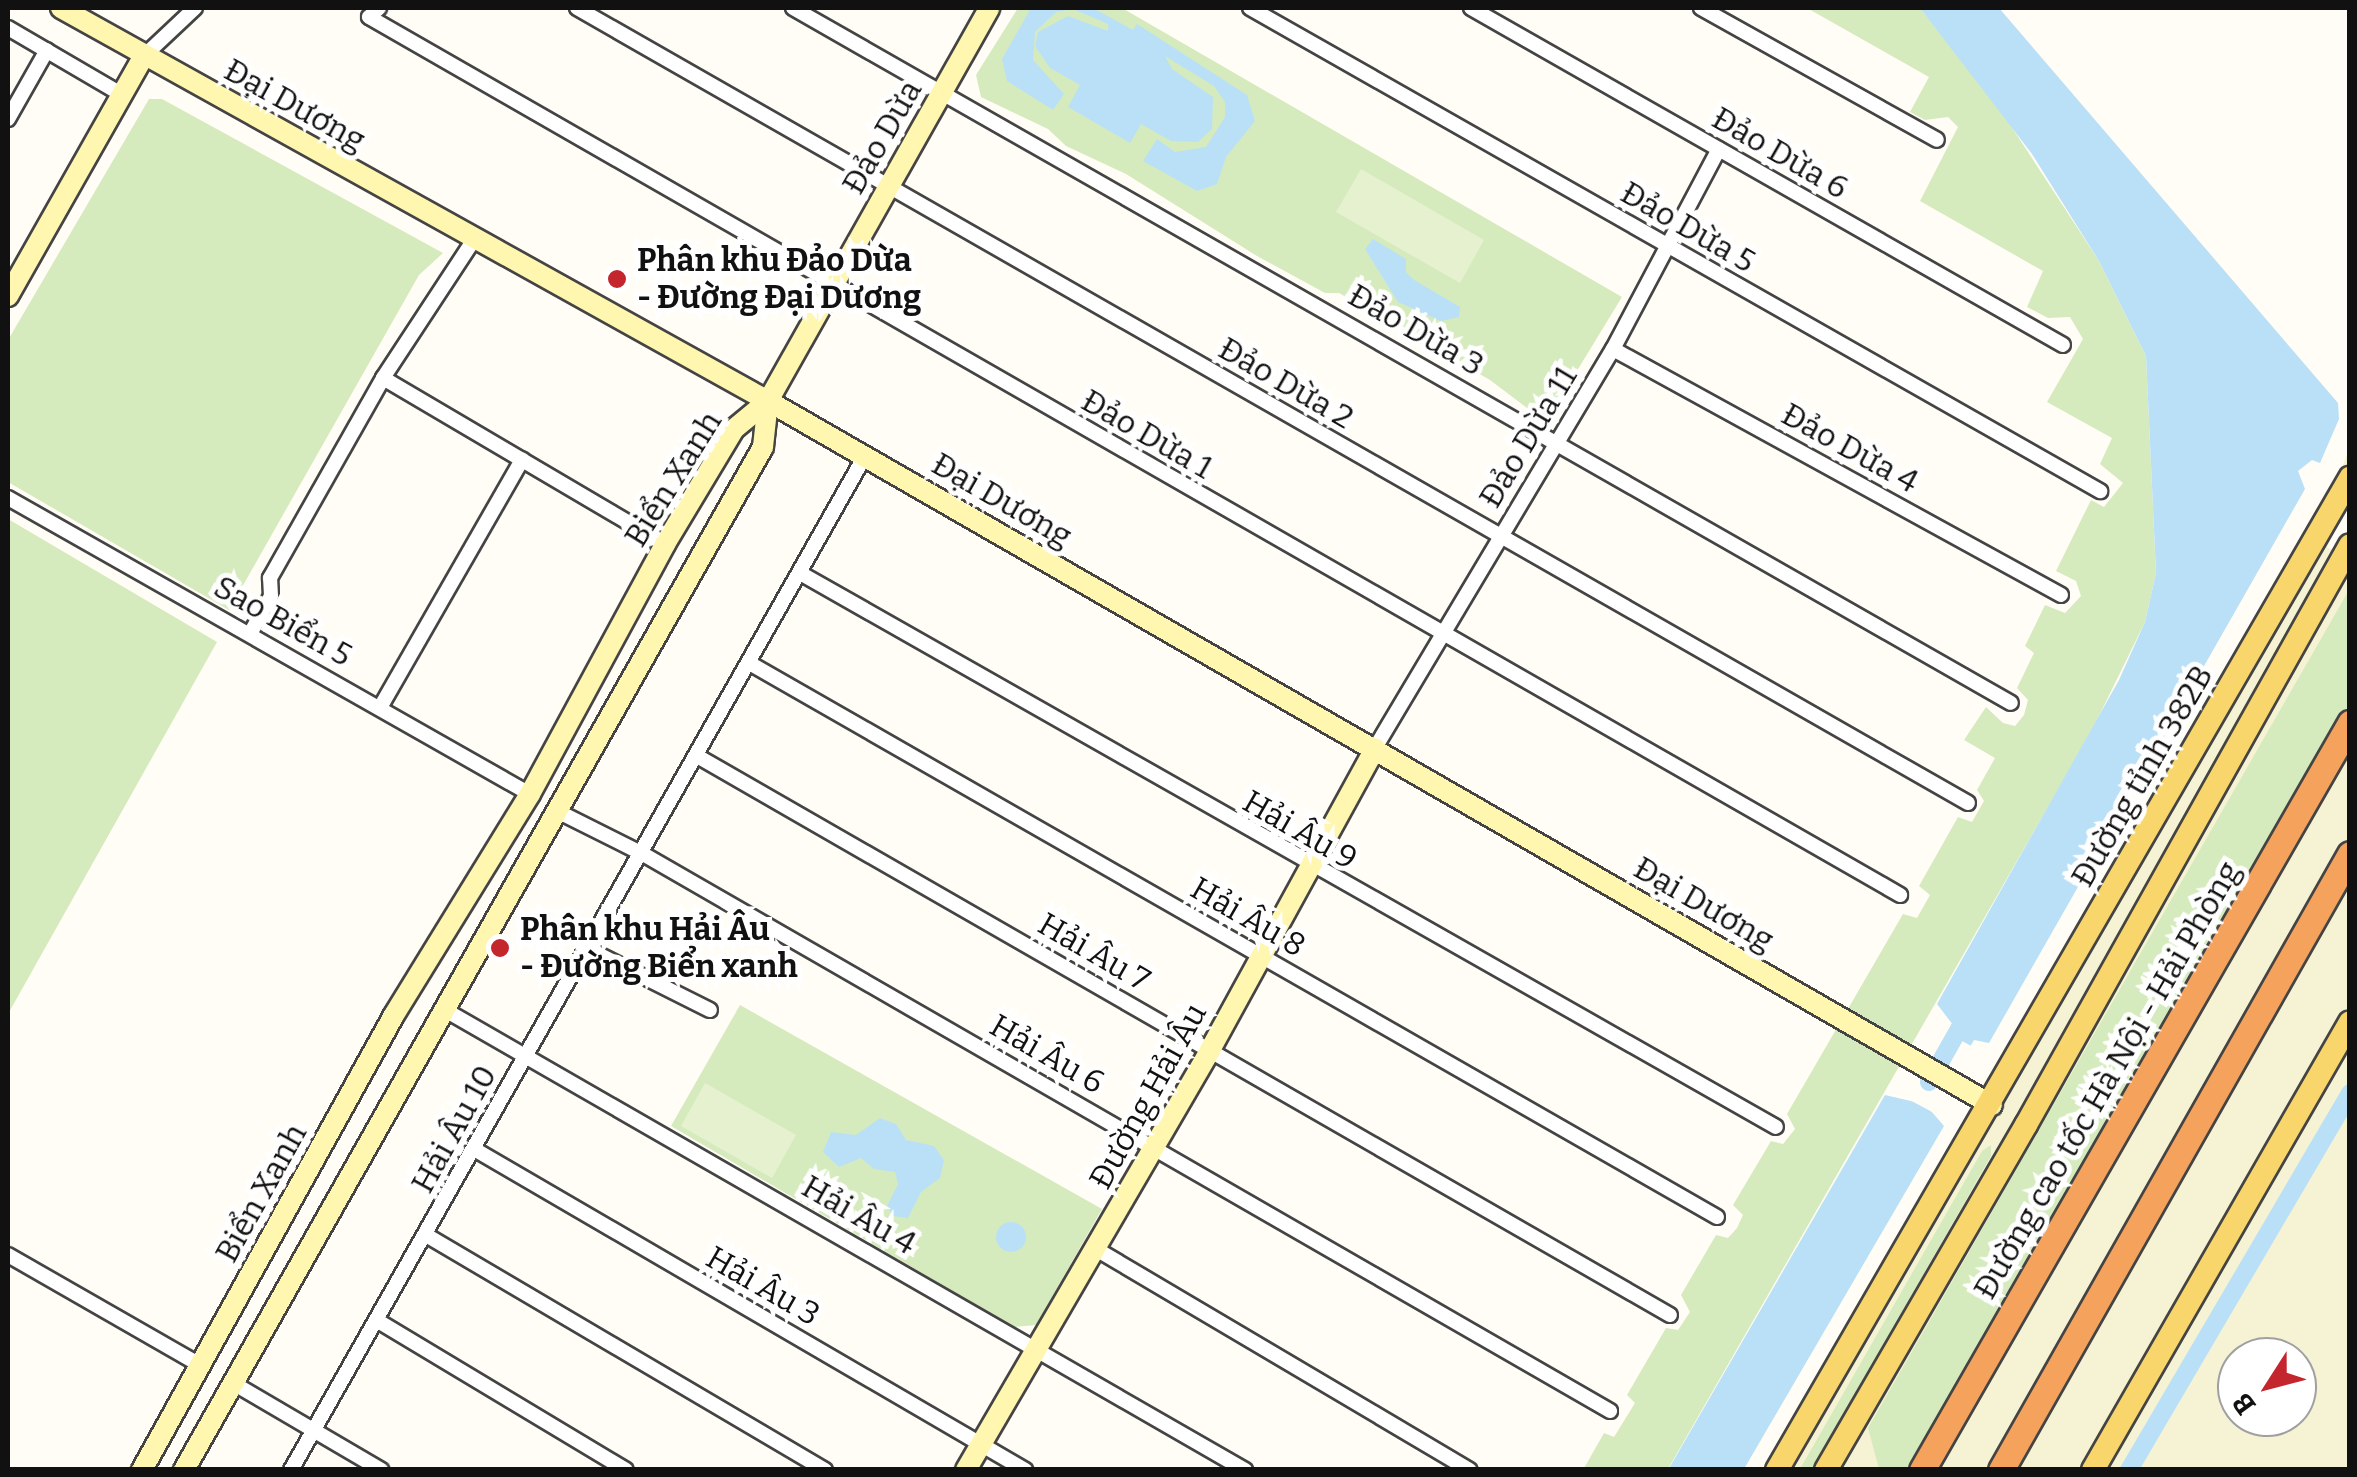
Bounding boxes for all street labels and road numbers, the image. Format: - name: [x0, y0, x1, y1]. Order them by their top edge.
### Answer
- street label: Đại Dương: [218, 51, 372, 159]
- street label: Đảo Dừa: [834, 73, 930, 201]
- street label: Đảo Dừa 6: [1705, 99, 1855, 207]
- street label: Đảo Dừa 5: [1614, 173, 1762, 281]
- street label: Đảo Dừa 3: [1342, 276, 1490, 384]
- street label: Đảo Dừa 2: [1212, 329, 1360, 437]
- street label: Đảo Dừa 11: [1471, 360, 1585, 514]
- street label: Đảo Dừa 1: [1075, 381, 1219, 487]
- street label: Đảo Dừa 4: [1775, 395, 1925, 501]
- street label: Biển Xanh: [616, 404, 730, 554]
- street label: Đại Dương: [925, 445, 1079, 555]
- street label: Sao Biển 5: [207, 567, 359, 675]
- street label: Đường tỉnh 382B: [2063, 659, 2221, 893]
- street label: Hải Âu 9: [1236, 782, 1364, 878]
- street label: Đại Dương: [1627, 849, 1781, 959]
- street label: Đường cao tốc Hà Nội - Hải Phòng: [1966, 854, 2248, 1306]
- street label: Hải Âu 8: [1184, 869, 1312, 965]
- street label: Hải Âu 7: [1031, 905, 1157, 999]
- street label: Đường Hải Âu: [1081, 997, 1215, 1195]
- street label: Hải Âu 6: [983, 1006, 1111, 1102]
- street label: Hải Âu 10: [403, 1059, 505, 1199]
- street label: Biển Xanh: [207, 1117, 315, 1269]
- street label: Hải Âu 4: [795, 1167, 923, 1263]
- street label: Hải Âu 3: [699, 1238, 827, 1334]

